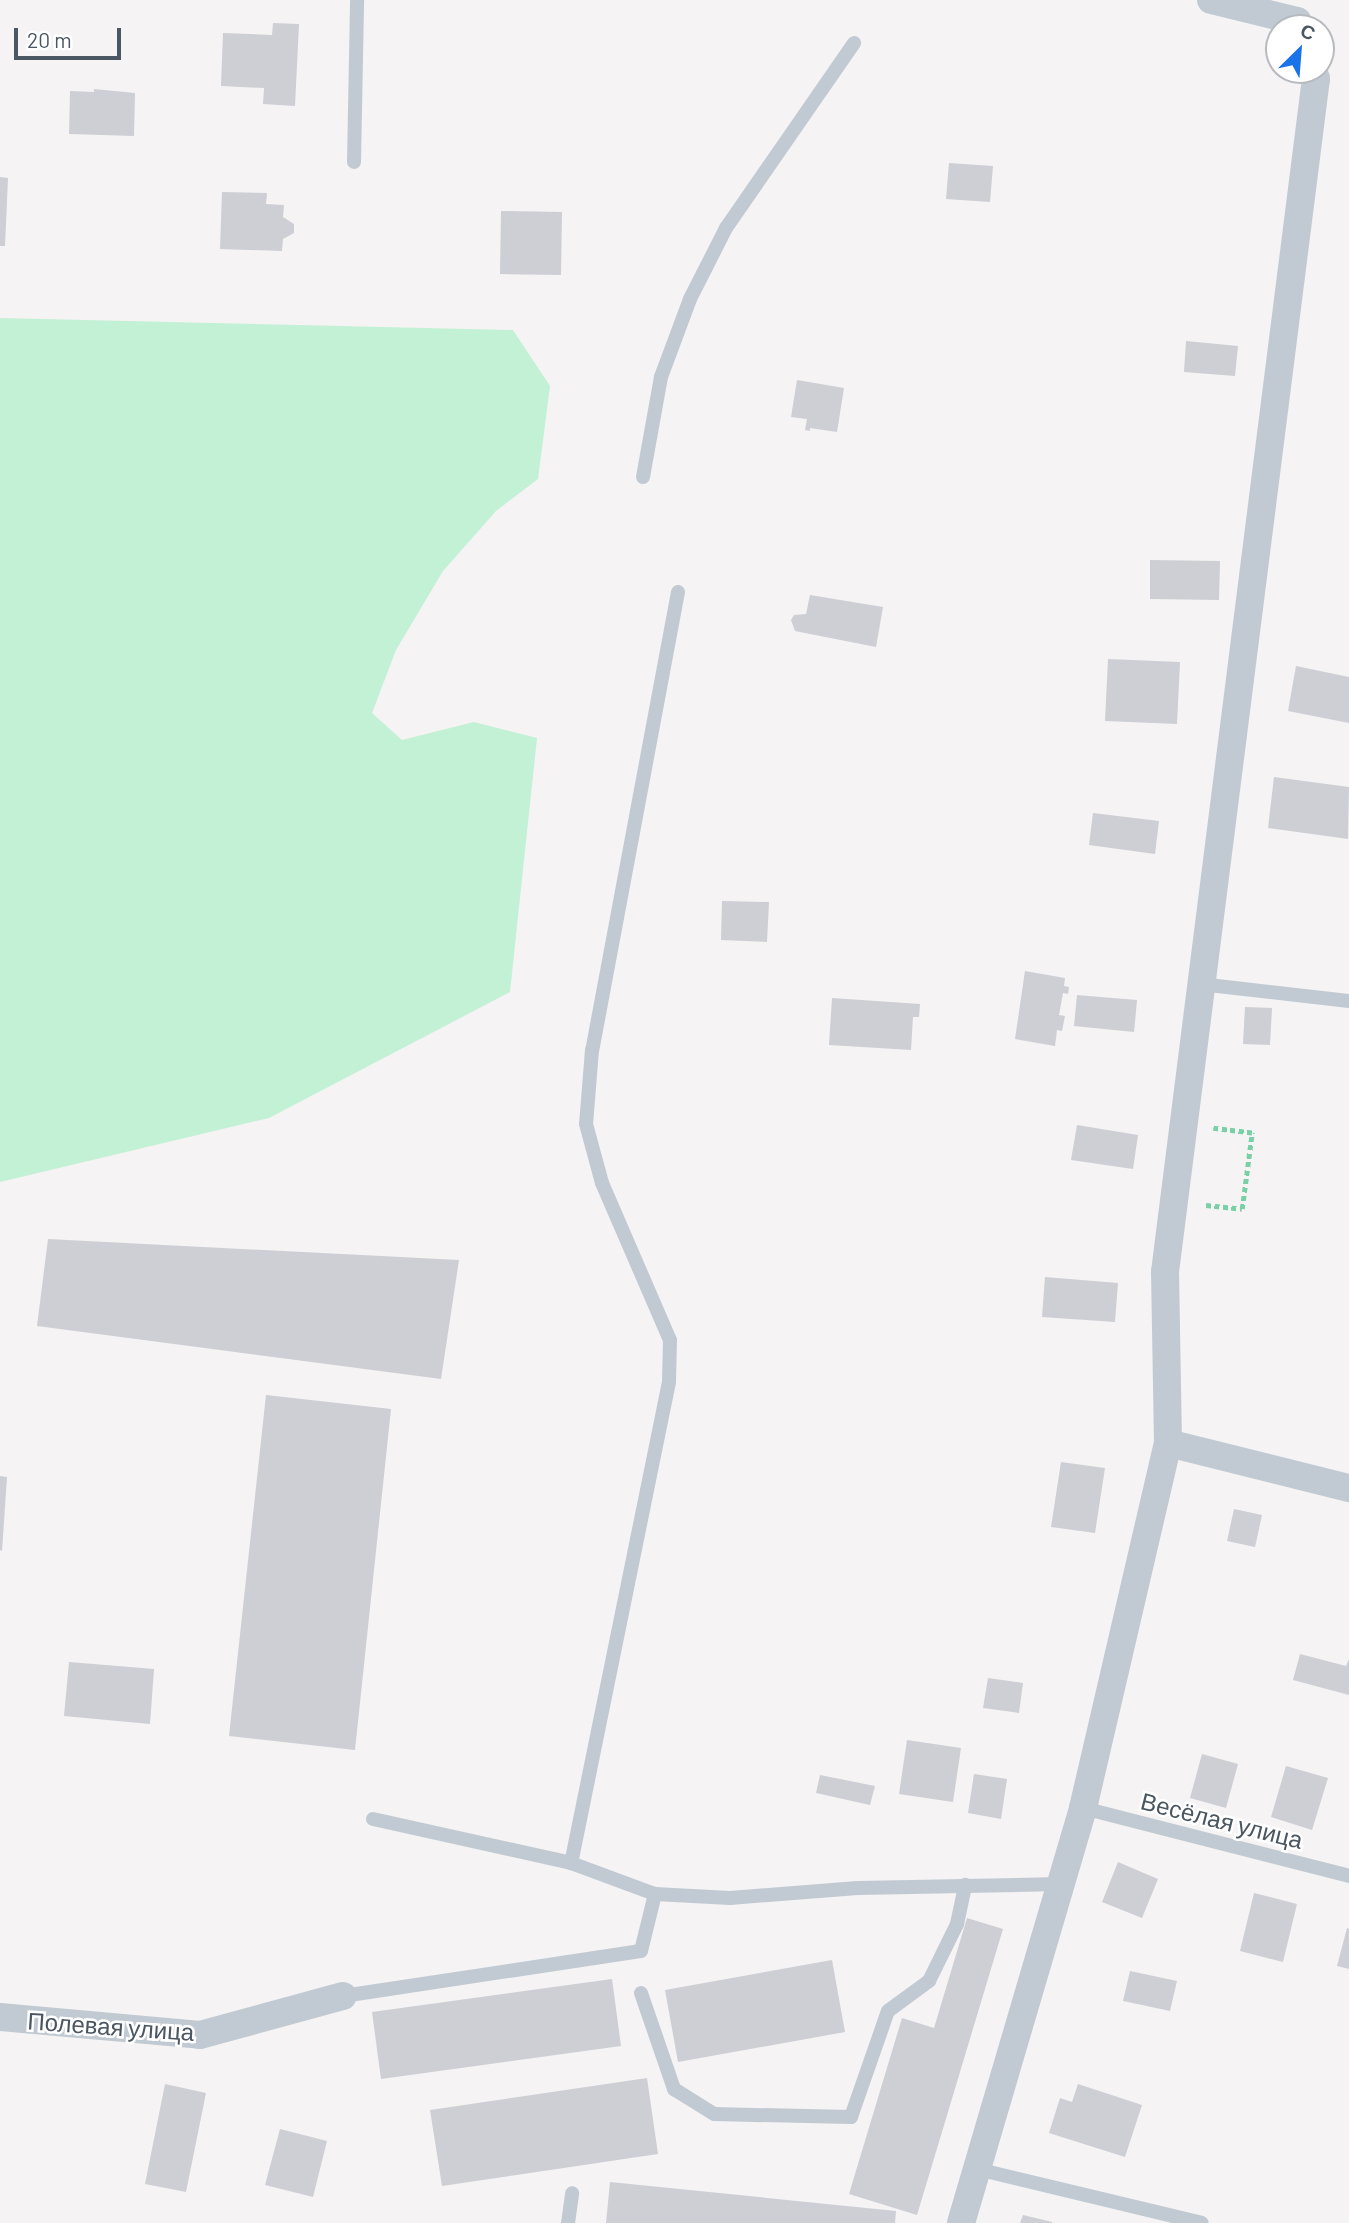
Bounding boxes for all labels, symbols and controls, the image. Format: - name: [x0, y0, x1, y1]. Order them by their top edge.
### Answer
- scale bar: [18, 14, 124, 58]
- north arrow: [1265, 14, 1335, 84]
- text: С: [1297, 18, 1319, 45]
- text: 20 m: [27, 27, 72, 52]
- street label: Весёлая улица: [1138, 1786, 1306, 1854]
- street label: Полевая улица: [27, 2006, 195, 2046]

